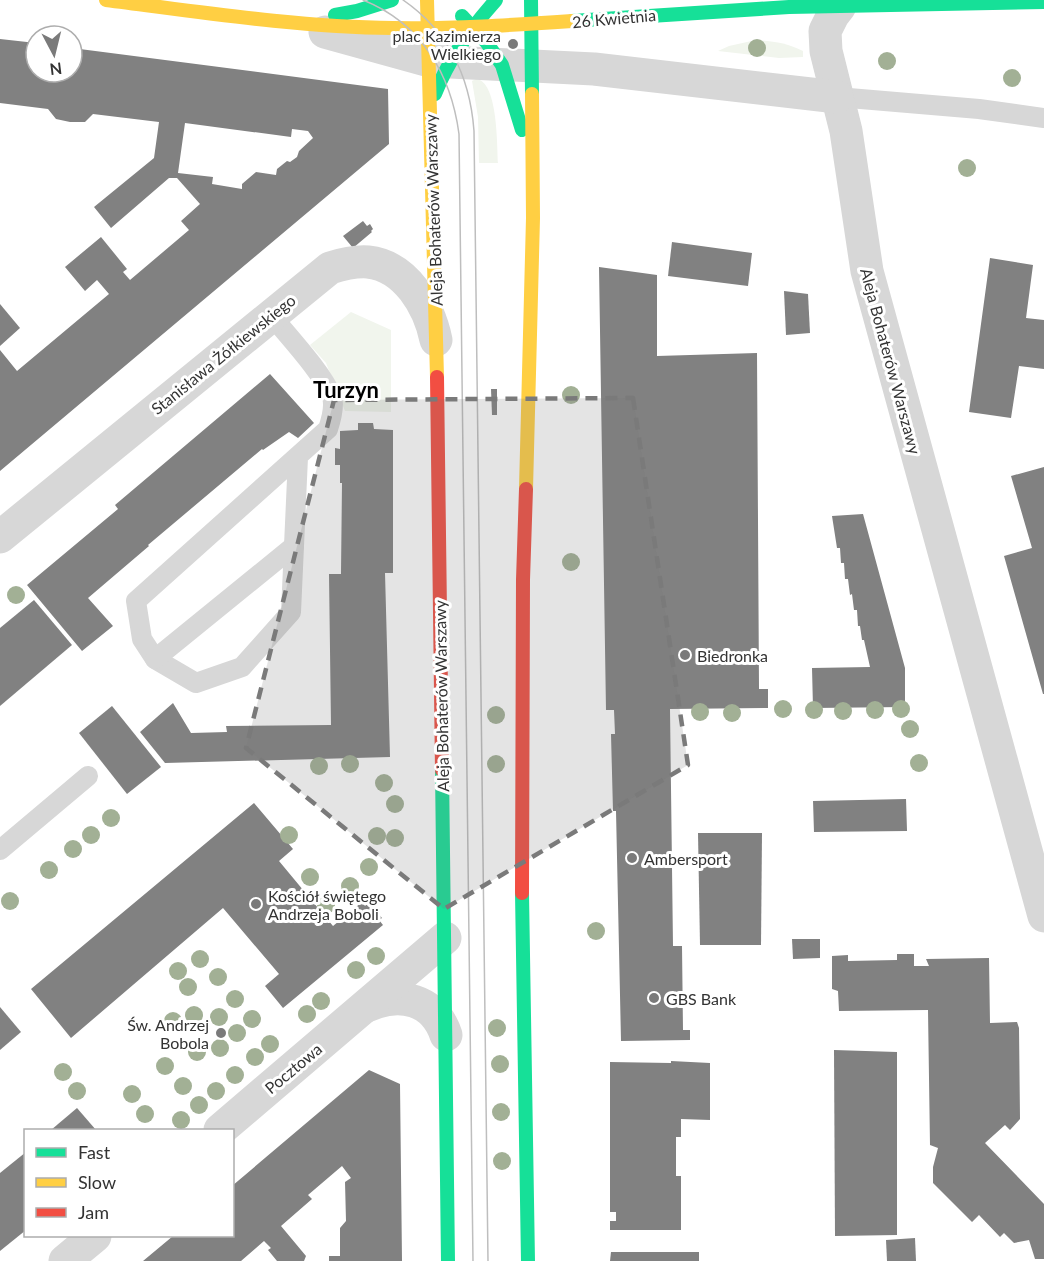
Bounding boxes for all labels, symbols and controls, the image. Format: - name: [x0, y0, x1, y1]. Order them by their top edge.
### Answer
- street label: 26 Kwietnia: [571, 5, 657, 31]
- north arrow: [24, 24, 84, 84]
- place label: plac Kazimierza Wielkiego: [393, 26, 501, 63]
- marker: plac Kazimierza Wielkiego: [506, 37, 520, 51]
- text: N: [49, 59, 63, 80]
- street label: Aleja Bohaterów Warszawy: [420, 113, 446, 306]
- street label: Aleja Bohaterów Warszawy: [857, 266, 925, 457]
- street label: Stanisława Żółkiewskiego: [147, 290, 299, 418]
- district label: Turzyn: [313, 376, 379, 403]
- street label: Aleja Bohaterów Warszawy: [430, 599, 452, 792]
- place label: Biedronka: [697, 646, 768, 665]
- marker: Biedronka: [678, 648, 692, 662]
- place label: Ambersport: [644, 849, 728, 868]
- marker: Ambersport: [625, 851, 639, 865]
- place label: Kościół świętego Andrzeja Boboli: [268, 886, 386, 923]
- marker: Kościół świętego Andrzeja Boboli: [249, 897, 263, 911]
- place label: GBS Bank: [666, 989, 737, 1008]
- marker: GBS Bank: [647, 991, 661, 1005]
- place label: Św. Andrzej Bobola: [127, 1015, 209, 1052]
- marker: Św. Andrzej Bobola: [214, 1026, 228, 1040]
- street label: Pocztowa: [261, 1039, 325, 1097]
- legend: [24, 1129, 234, 1237]
- text: Fast: [78, 1141, 111, 1163]
- text: Slow: [78, 1171, 116, 1193]
- text: Jam: [78, 1201, 109, 1223]

